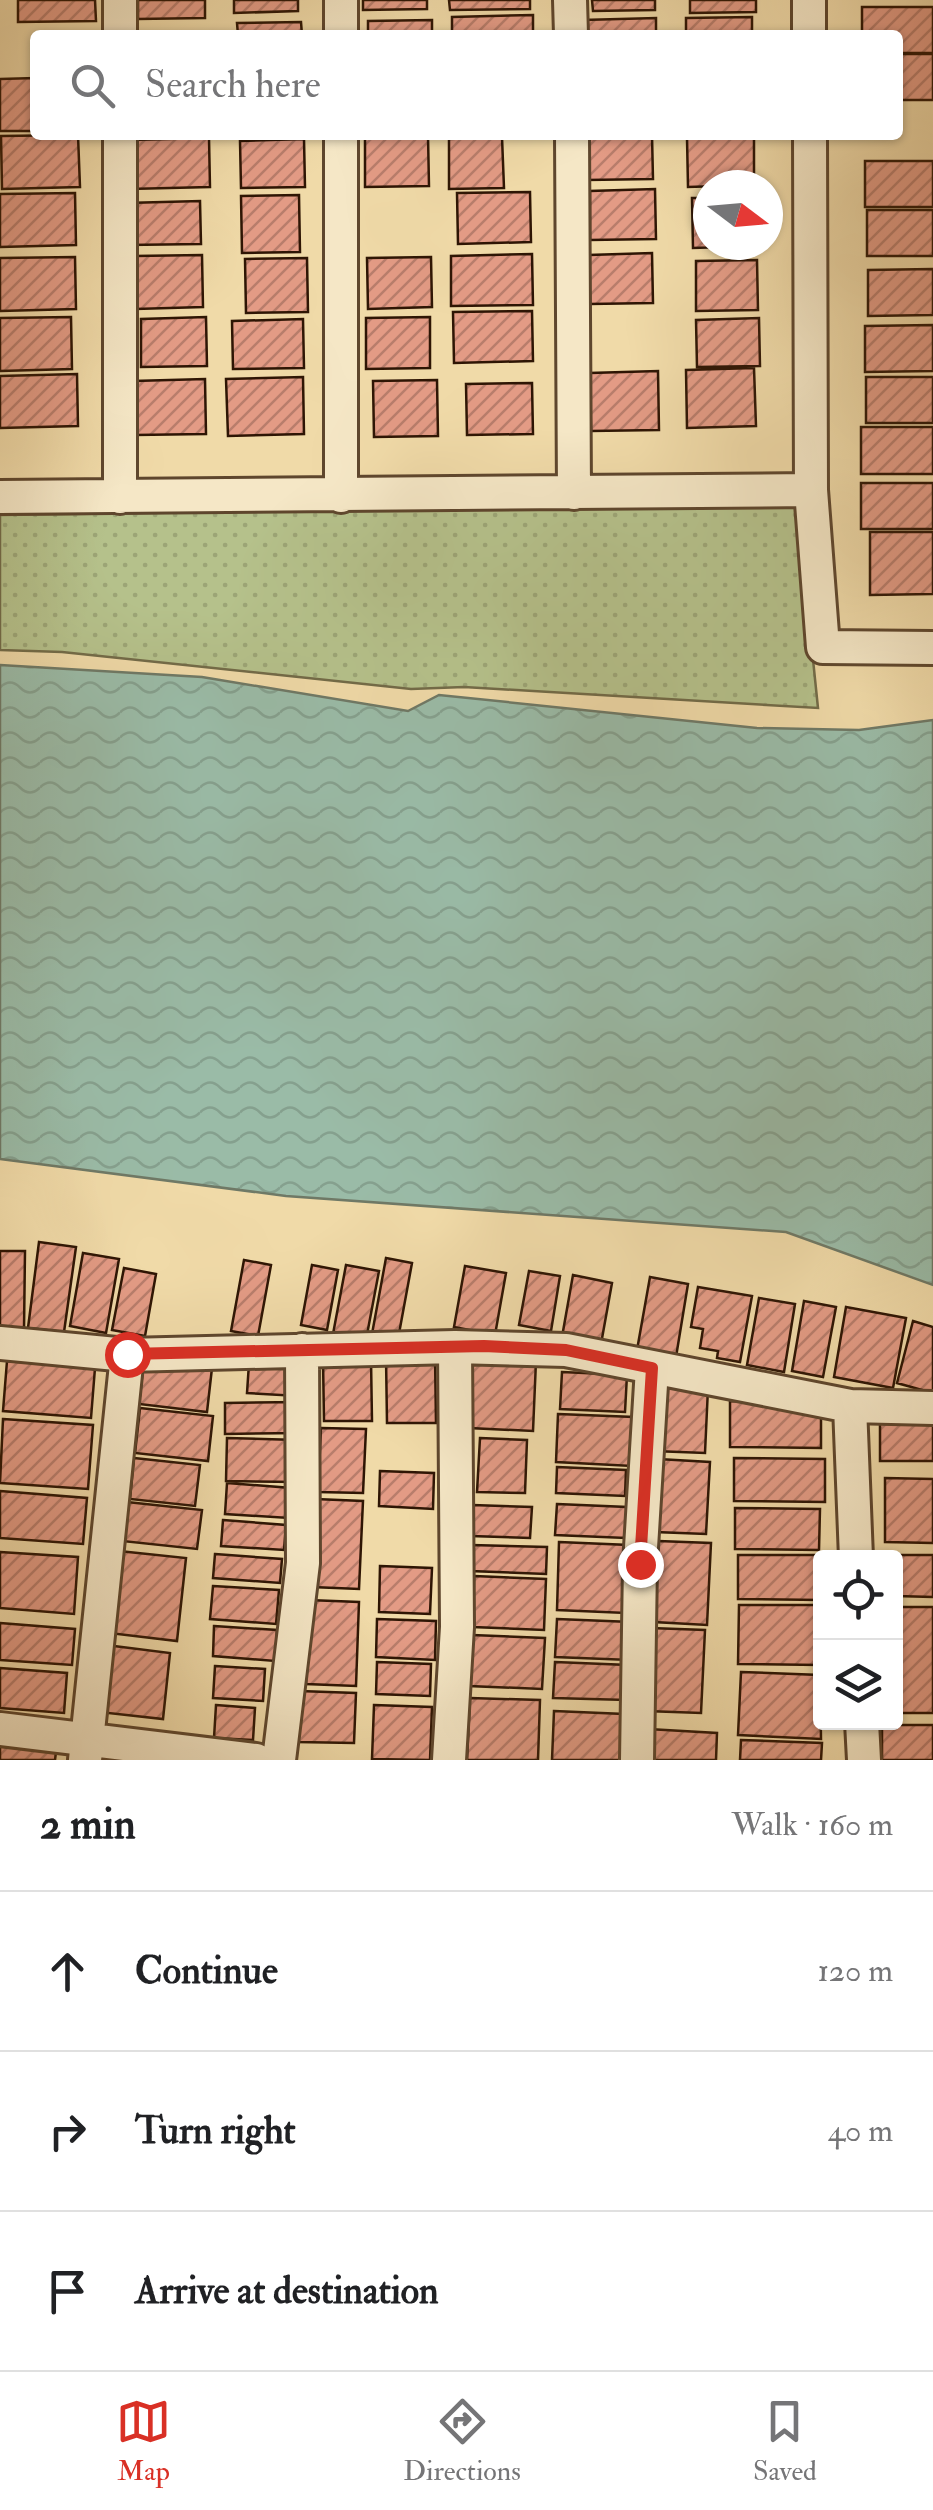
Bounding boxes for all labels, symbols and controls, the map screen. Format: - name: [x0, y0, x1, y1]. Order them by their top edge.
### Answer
- search box: [30, 30, 903, 140]
- icon: search: [65, 58, 120, 113]
- text: Search here: [145, 61, 321, 109]
- north arrow: [693, 170, 783, 260]
- route start: [105, 1332, 151, 1378]
- route end: [618, 1542, 664, 1588]
- map controls: [813, 1550, 903, 1730]
- button: locate: [813, 1550, 903, 1640]
- button: layers: [813, 1640, 903, 1730]
- text: 2 min: [40, 1799, 136, 1851]
- text: Walk · 160 m: [731, 1805, 893, 1845]
- icon: ahead: [40, 1944, 95, 1999]
- text: Continue: [135, 1947, 278, 1995]
- text: 120 m: [817, 1951, 893, 1991]
- icon: right: [40, 2104, 95, 2159]
- text: Turn right: [135, 2107, 296, 2155]
- text: 40 m: [828, 2111, 893, 2151]
- icon: arrive: [40, 2264, 95, 2319]
- text: Arrive at destination: [135, 2267, 439, 2315]
- tab: Map: [116, 2394, 171, 2489]
- tab: Directions: [403, 2394, 521, 2489]
- tab: Saved: [753, 2394, 817, 2489]

